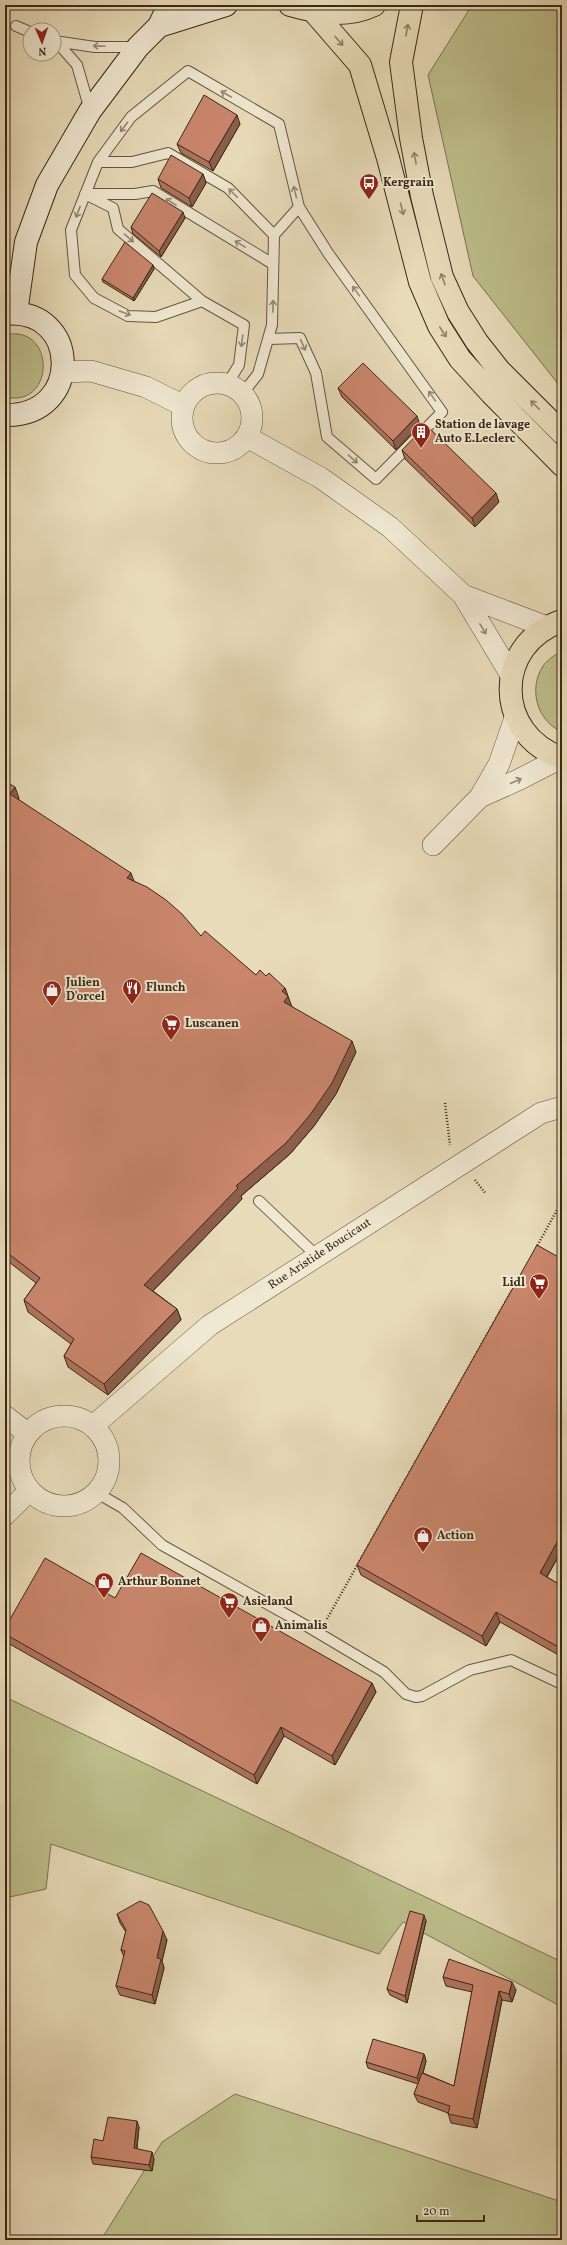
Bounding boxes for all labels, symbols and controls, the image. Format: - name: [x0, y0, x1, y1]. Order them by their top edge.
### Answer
- north arrow: [22, 22, 62, 62]
- one-way arrow: [404, 24, 412, 37]
- one-way arrow: [335, 36, 344, 47]
- text: N: [38, 43, 47, 58]
- one-way arrow: [93, 43, 106, 50]
- one-way arrow: [221, 89, 233, 97]
- one-way arrow: [120, 121, 128, 132]
- one-way arrow: [410, 152, 418, 165]
- bus stop icon: Kergrain: [358, 172, 380, 200]
- place label: Kergrain: [383, 175, 434, 191]
- one-way arrow: [291, 185, 299, 198]
- one-way arrow: [228, 188, 238, 198]
- one-way arrow: [165, 198, 177, 206]
- one-way arrow: [398, 202, 406, 215]
- one-way arrow: [74, 205, 82, 217]
- one-way arrow: [124, 234, 134, 243]
- one-way arrow: [234, 240, 246, 248]
- one-way arrow: [439, 273, 447, 285]
- one-way arrow: [352, 285, 360, 296]
- one-way arrow: [269, 300, 277, 313]
- one-way arrow: [119, 310, 131, 318]
- one-way arrow: [438, 326, 447, 337]
- one-way arrow: [238, 334, 246, 347]
- one-way arrow: [300, 338, 307, 350]
- one-way arrow: [428, 391, 436, 402]
- one-way arrow: [530, 400, 540, 410]
- place label: Station de lavage Auto E.Leclerc: [435, 417, 530, 447]
- building icon: Station de lavage Auto E.Leclerc: [410, 421, 432, 449]
- one-way arrow: [347, 455, 358, 464]
- one-way arrow: [480, 623, 488, 635]
- one-way arrow: [509, 777, 521, 784]
- place label: Julien D'orcel: [65, 975, 105, 1005]
- restaurant icon: Flunch: [121, 977, 143, 1005]
- shop icon: Julien D'orcel: [41, 979, 63, 1007]
- place label: Flunch: [146, 980, 186, 996]
- supermarket icon: Luscanen: [160, 1013, 182, 1041]
- place label: Luscanen: [185, 1016, 239, 1032]
- street label: Rue Aristide Boucicaut: [265, 1215, 375, 1293]
- supermarket icon: Lidl: [528, 1272, 550, 1300]
- place label: Lidl: [502, 1275, 525, 1291]
- shop icon: Action: [412, 1525, 434, 1553]
- place label: Action: [437, 1528, 474, 1544]
- shop icon: Arthur Bonnet: [93, 1571, 115, 1599]
- place label: Arthur Bonnet: [118, 1574, 201, 1590]
- supermarket icon: Asieland: [218, 1591, 240, 1619]
- place label: Asieland: [243, 1594, 293, 1610]
- shop icon: Animalis: [250, 1615, 272, 1643]
- place label: Animalis: [275, 1618, 328, 1634]
- scale bar: [417, 2197, 484, 2223]
- text: 20 m: [423, 2204, 450, 2220]

